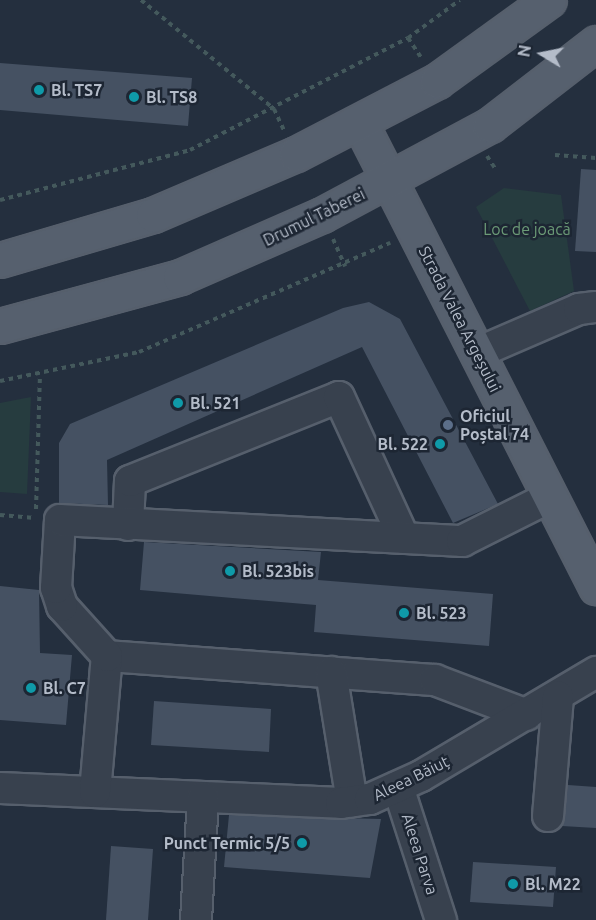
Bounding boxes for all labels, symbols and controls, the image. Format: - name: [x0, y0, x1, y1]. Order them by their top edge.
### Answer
- north arrow: [512, 24, 572, 84]
- text: N: [514, 43, 534, 58]
- place label: Bl. TS7: [51, 80, 102, 100]
- marker: Bl. TS7: [32, 83, 46, 97]
- place label: Bl. TS8: [146, 87, 197, 107]
- marker: Bl. TS8: [127, 90, 141, 104]
- street label: Drumul Taberei: [260, 184, 368, 250]
- park label: Loc de joacă: [483, 219, 571, 239]
- street label: Strada Valea Argeșului: [415, 243, 505, 395]
- place label: Bl. 521: [190, 393, 241, 413]
- marker: Bl. 521: [171, 396, 185, 410]
- place label: Oficiul Poștal 74: [460, 406, 529, 444]
- marker: Oficiul Poștal 74: [441, 418, 455, 432]
- place label: Bl. 522: [377, 434, 428, 454]
- marker: Bl. 522: [433, 437, 447, 451]
- place label: Bl. 523bis: [242, 561, 314, 581]
- marker: Bl. 523bis: [223, 564, 237, 578]
- place label: Bl. 523: [416, 603, 467, 623]
- marker: Bl. 523: [397, 606, 411, 620]
- place label: Bl. C7: [43, 678, 86, 698]
- marker: Bl. C7: [24, 681, 38, 695]
- street label: Aleea Băiuț: [370, 751, 452, 805]
- street label: Aleea Parva: [398, 811, 442, 897]
- place label: Punct Termic 5/5: [164, 833, 290, 853]
- marker: Punct Termic 5/5: [295, 836, 309, 850]
- place label: Bl. M22: [525, 874, 581, 894]
- marker: Bl. M22: [506, 877, 520, 891]

